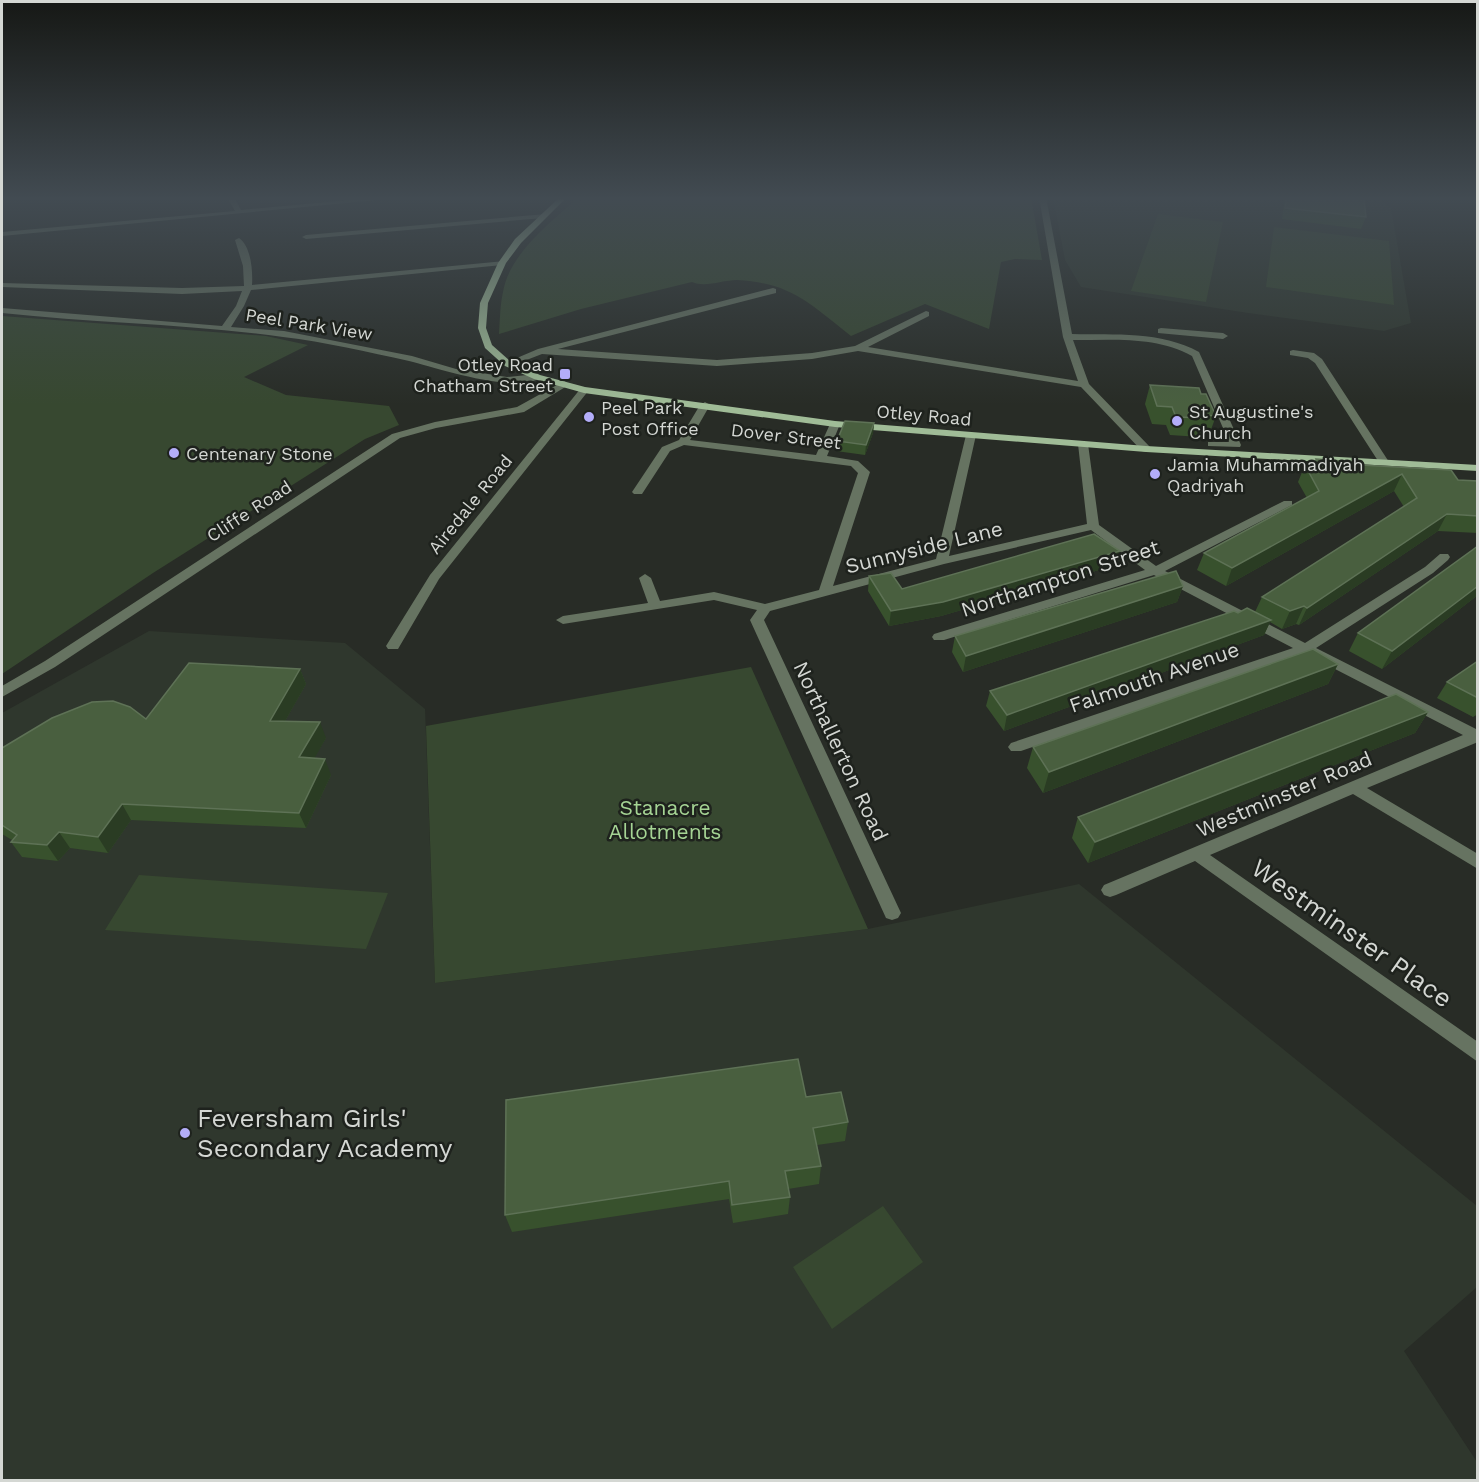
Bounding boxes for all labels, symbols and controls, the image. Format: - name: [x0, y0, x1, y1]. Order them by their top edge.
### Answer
- street label: Peel Park View: [244, 304, 374, 344]
- place label: Otley Road Chatham Street: [413, 354, 553, 396]
- marker: Otley Road Chatham Street: [558, 367, 572, 381]
- place label: Peel Park Post Office: [601, 397, 699, 439]
- street label: Otley Road: [876, 400, 972, 430]
- place label: St Augustine's Church: [1189, 401, 1314, 443]
- marker: Peel Park Post Office: [582, 410, 596, 424]
- marker: St Augustine's Church: [1170, 414, 1184, 428]
- street label: Dover Street: [730, 419, 843, 453]
- place label: Centenary Stone: [186, 443, 333, 464]
- marker: Centenary Stone: [167, 446, 181, 460]
- street label: Airedale Road: [424, 450, 516, 558]
- place label: Jamia Muhammadiyah Qadriyah: [1167, 454, 1364, 496]
- marker: Jamia Muhammadiyah Qadriyah: [1148, 467, 1162, 481]
- street label: Cliffe Road: [203, 476, 295, 546]
- street label: Sunnyside Lane: [843, 515, 1005, 579]
- street label: Northampton Street: [958, 534, 1163, 622]
- street label: Falmouth Avenue: [1066, 636, 1242, 718]
- street label: Northallerton Road: [788, 657, 894, 845]
- street label: Westminster Road: [1192, 746, 1376, 842]
- park label: Stanacre Allotments: [609, 795, 721, 844]
- street label: Westminster Place: [1246, 852, 1458, 1014]
- place label: Feversham Girls' Secondary Academy: [197, 1103, 453, 1163]
- marker: Feversham Girls' Secondary Academy: [178, 1126, 192, 1140]

